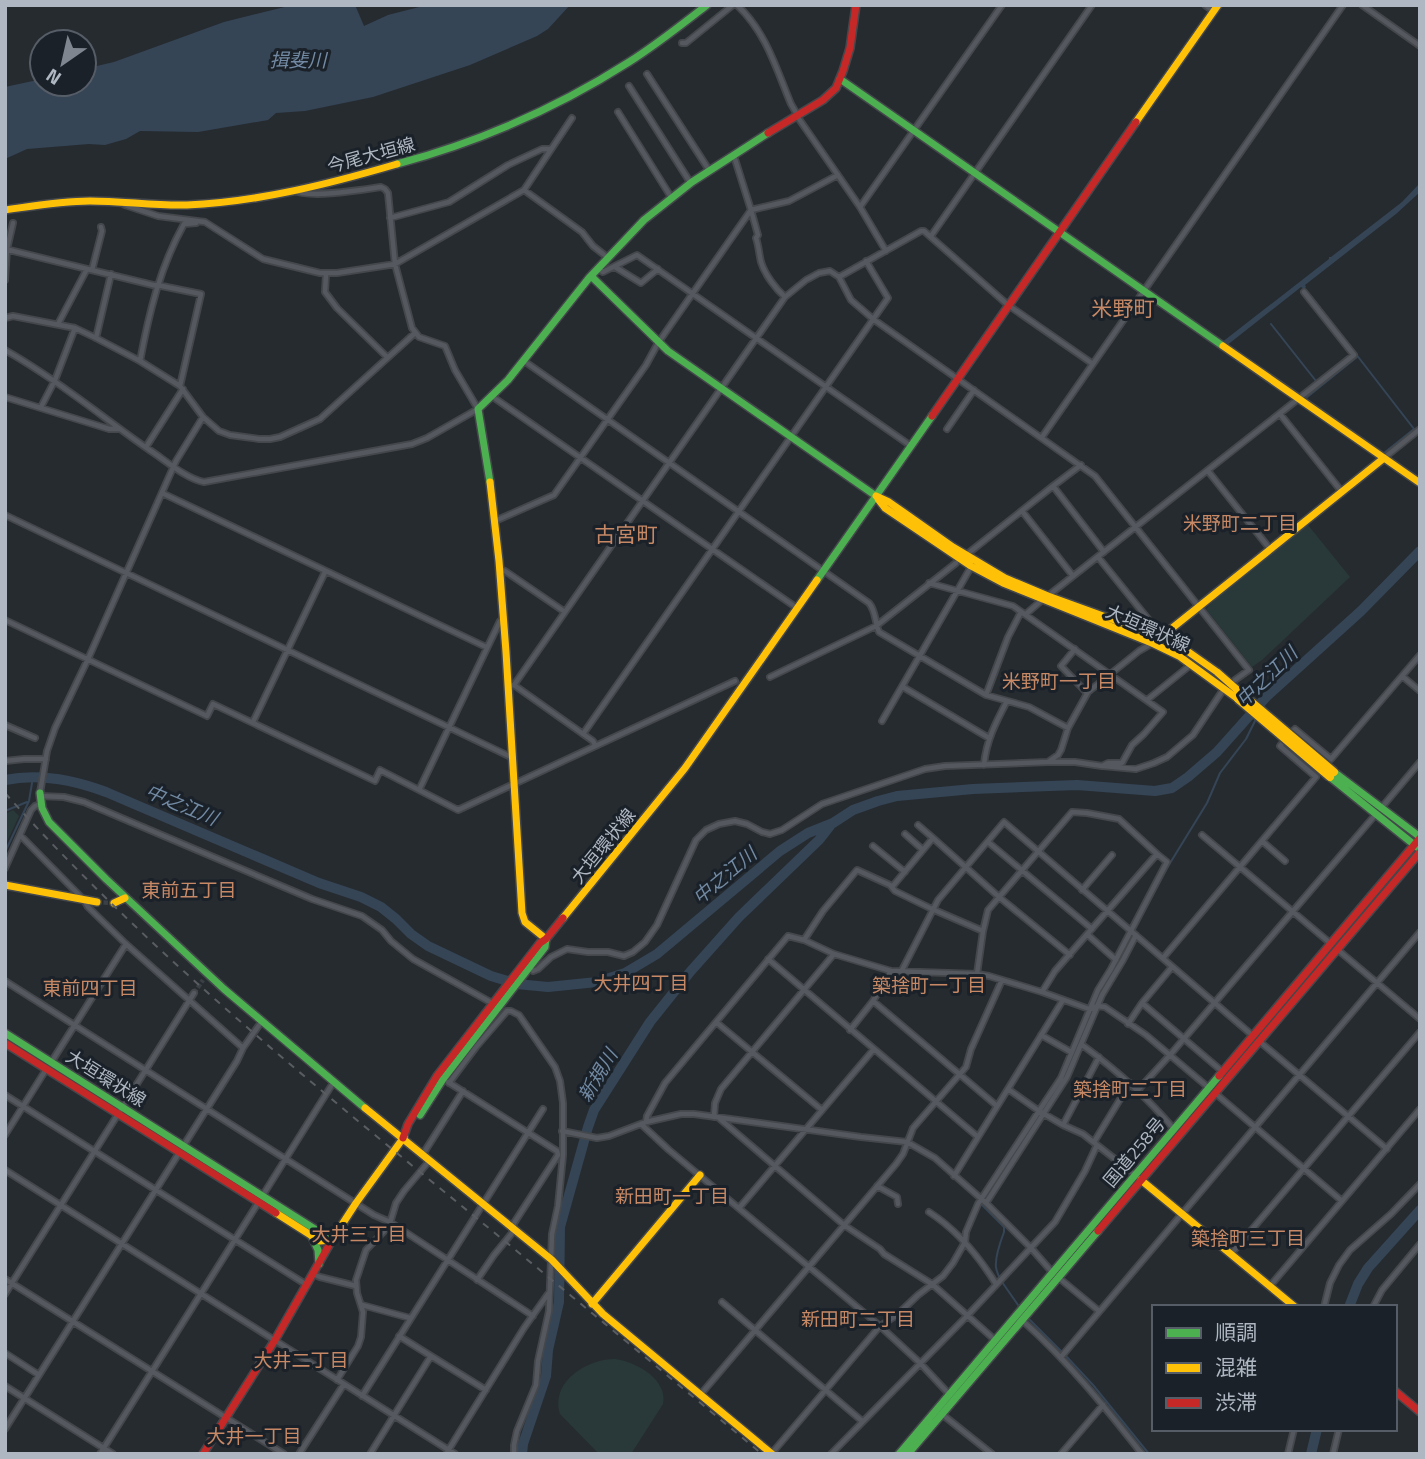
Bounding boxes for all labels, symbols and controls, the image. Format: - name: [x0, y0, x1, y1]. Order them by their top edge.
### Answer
- north arrow: [28, 28, 98, 98]
- water label: 揖斐川: [269, 45, 328, 74]
- text: N: [40, 62, 67, 93]
- street label: 今尾大垣線: [324, 130, 418, 180]
- district label: 米野町: [1092, 292, 1155, 324]
- district label: 米野町二丁目: [1183, 508, 1297, 537]
- district label: 古宮町: [595, 518, 658, 550]
- street label: 大垣環状線: [1101, 597, 1195, 659]
- water label: 中之江川: [1229, 638, 1305, 713]
- district label: 米野町一丁目: [1002, 666, 1116, 695]
- water label: 中之江川: [141, 776, 224, 833]
- street label: 大垣環状線: [564, 803, 642, 889]
- water label: 中之江川: [686, 838, 764, 911]
- district label: 東前五丁目: [141, 875, 237, 904]
- district label: 大井四丁目: [593, 968, 689, 997]
- district label: 築捨町一丁目: [872, 970, 986, 999]
- district label: 東前四丁目: [42, 973, 138, 1002]
- water label: 新規川: [570, 1041, 625, 1107]
- street label: 大垣環状線: [61, 1043, 151, 1113]
- district label: 築捨町二丁目: [1073, 1074, 1187, 1103]
- street label: 国道258号: [1097, 1111, 1171, 1193]
- district label: 新田町一丁目: [615, 1181, 729, 1210]
- district label: 大井三丁目: [311, 1219, 407, 1248]
- district label: 築捨町三丁目: [1191, 1223, 1305, 1252]
- district label: 新田町二丁目: [801, 1304, 915, 1333]
- legend: [1152, 1305, 1397, 1431]
- text: 順調: [1215, 1316, 1257, 1348]
- district label: 大井二丁目: [253, 1345, 349, 1374]
- text: 混雑: [1215, 1351, 1257, 1383]
- text: 渋滞: [1215, 1386, 1257, 1418]
- district label: 大井一丁目: [206, 1421, 302, 1450]

